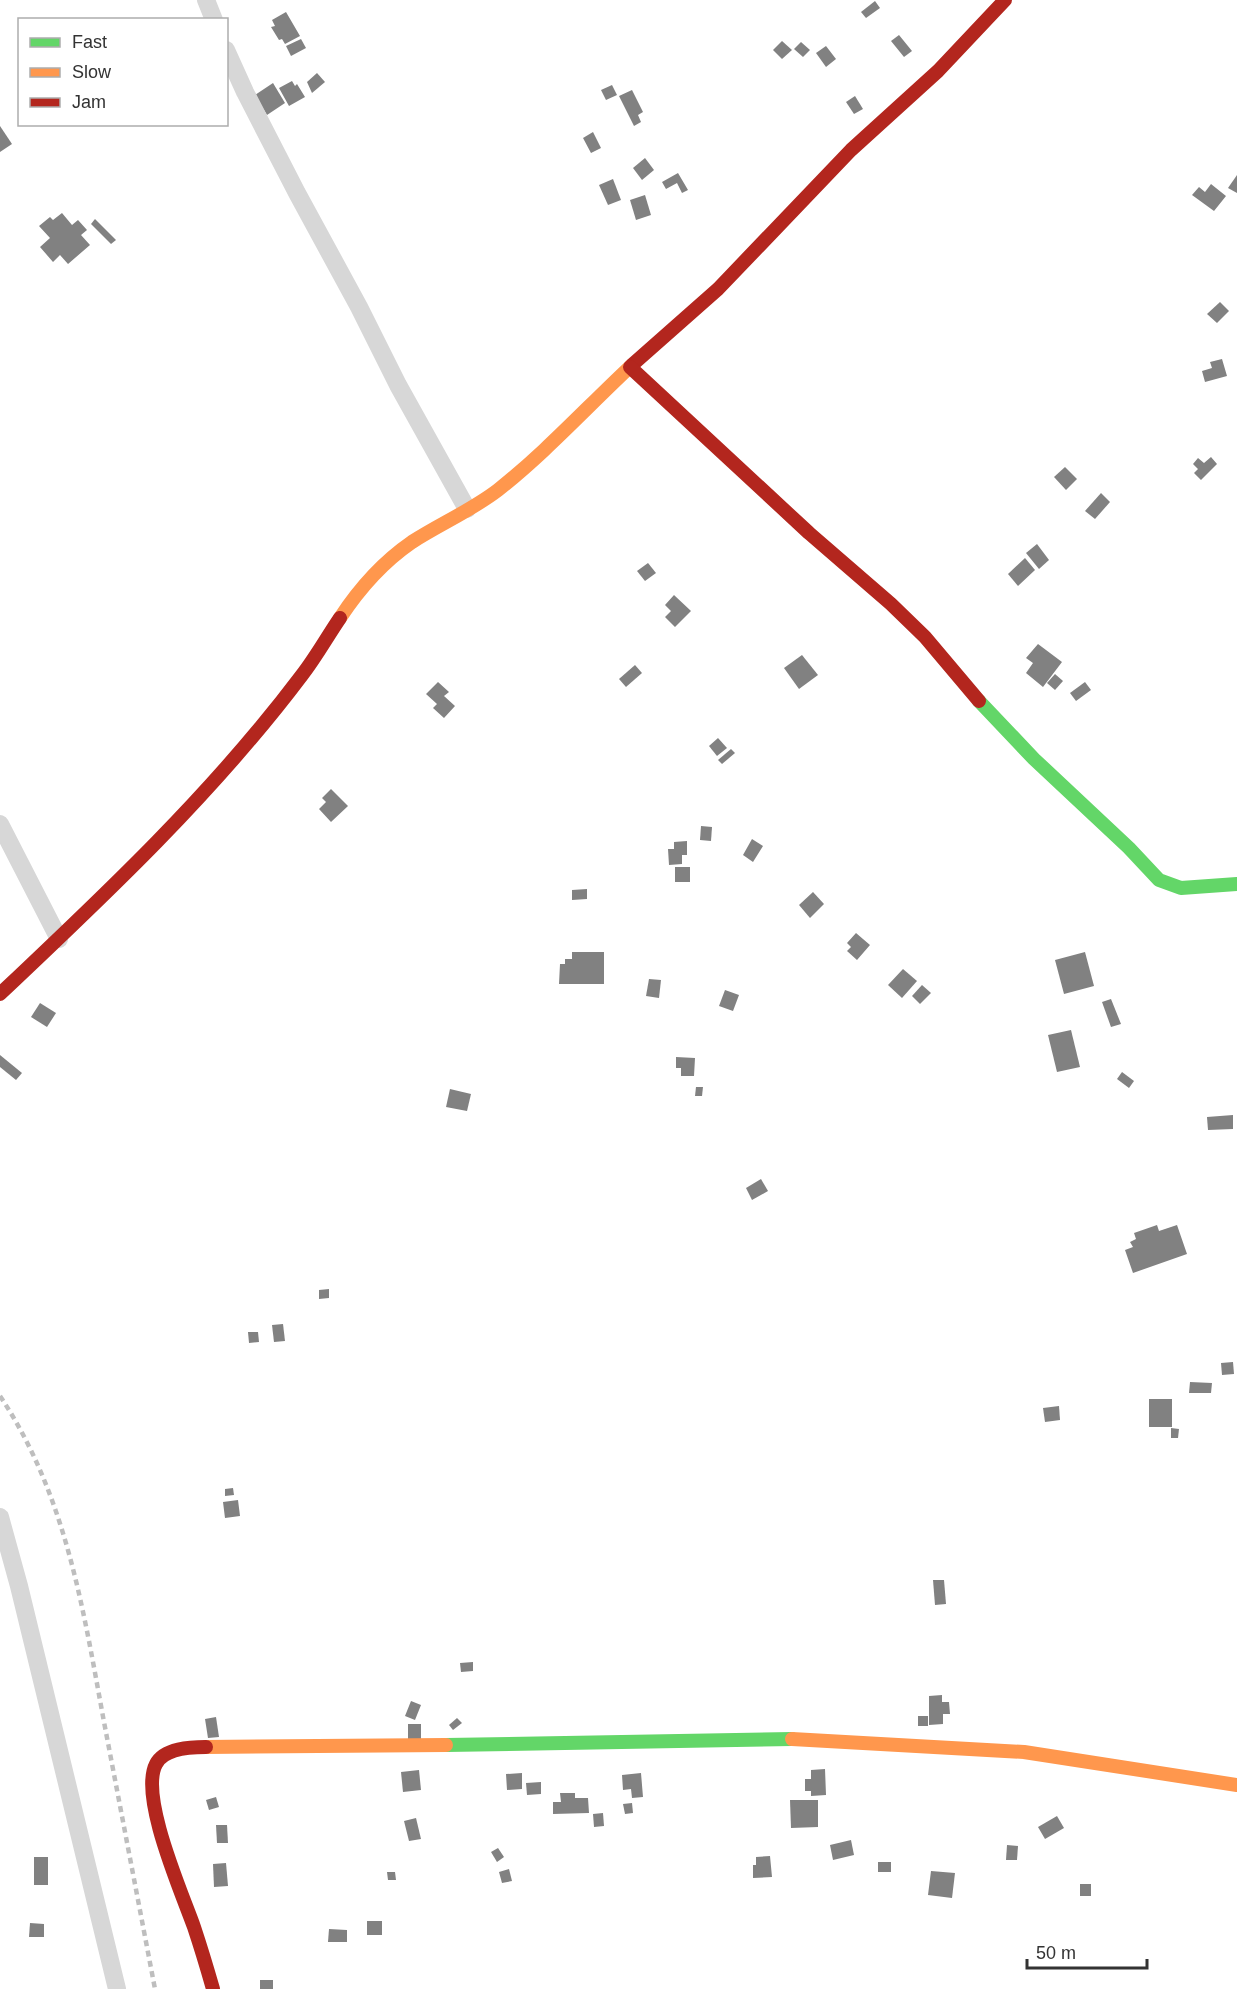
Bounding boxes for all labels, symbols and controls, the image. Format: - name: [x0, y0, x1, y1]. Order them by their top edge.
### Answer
- legend: [18, 18, 228, 126]
- text: Fast: [72, 32, 107, 52]
- text: Slow: [72, 62, 112, 82]
- text: Jam: [72, 92, 106, 112]
- scale bar: [1027, 1932, 1147, 1970]
- text: 50 m: [1036, 1943, 1076, 1963]

